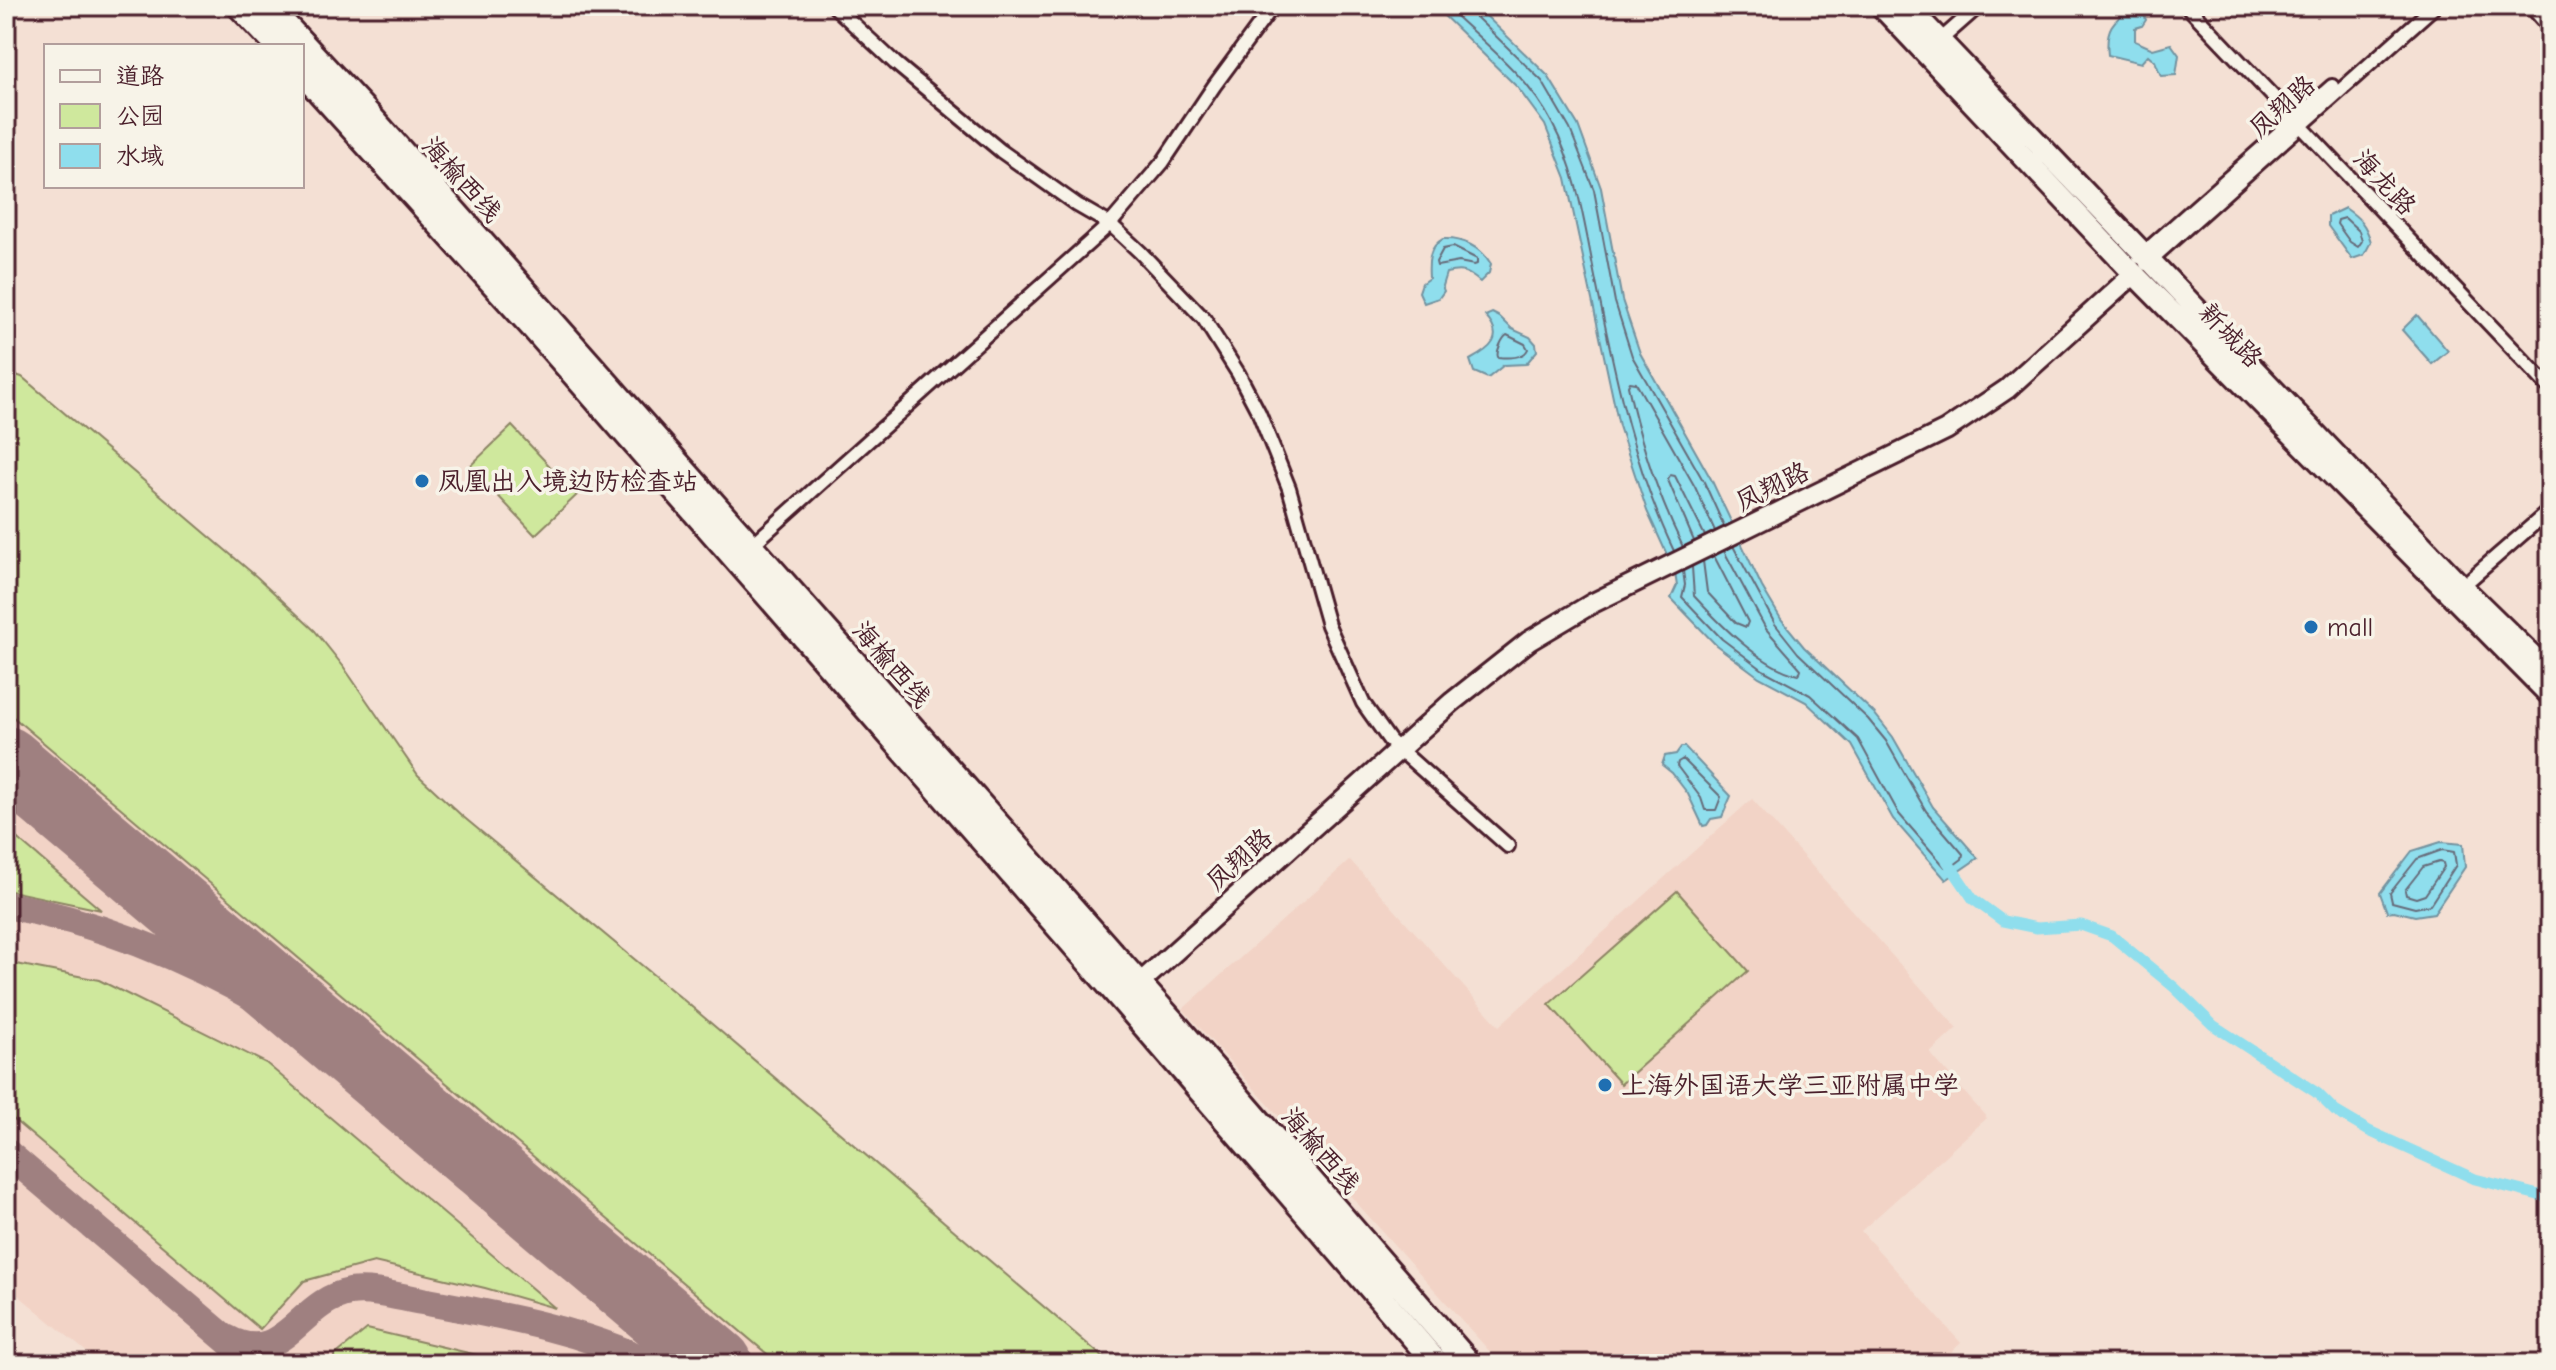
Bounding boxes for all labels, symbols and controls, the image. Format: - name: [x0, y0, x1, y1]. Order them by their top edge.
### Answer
- legend: [44, 44, 304, 188]
- text: 道路: [116, 62, 164, 90]
- street label: 凤翔路: [2244, 69, 2322, 144]
- text: 公园: [116, 102, 164, 130]
- street label: 海榆西线: [415, 131, 507, 228]
- text: 水域: [116, 142, 164, 170]
- street label: 海龙路: [2347, 144, 2422, 221]
- street label: 新城路: [2192, 297, 2268, 374]
- street label: 凤翔路: [1731, 456, 1814, 517]
- place label: 凤凰出入境边防检查站: [438, 467, 698, 497]
- marker: 凤凰出入境边防检查站: [413, 472, 431, 490]
- place label: mall: [2327, 613, 2373, 643]
- street label: 海榆西线: [846, 616, 937, 714]
- marker: mall: [2302, 618, 2320, 636]
- street label: 凤翔路: [1201, 822, 1279, 897]
- place label: 上海外国语大学三亚附属中学: [1621, 1071, 1959, 1101]
- marker: 上海外国语大学三亚附属中学: [1596, 1076, 1614, 1094]
- street label: 海榆西线: [1275, 1102, 1366, 1200]

